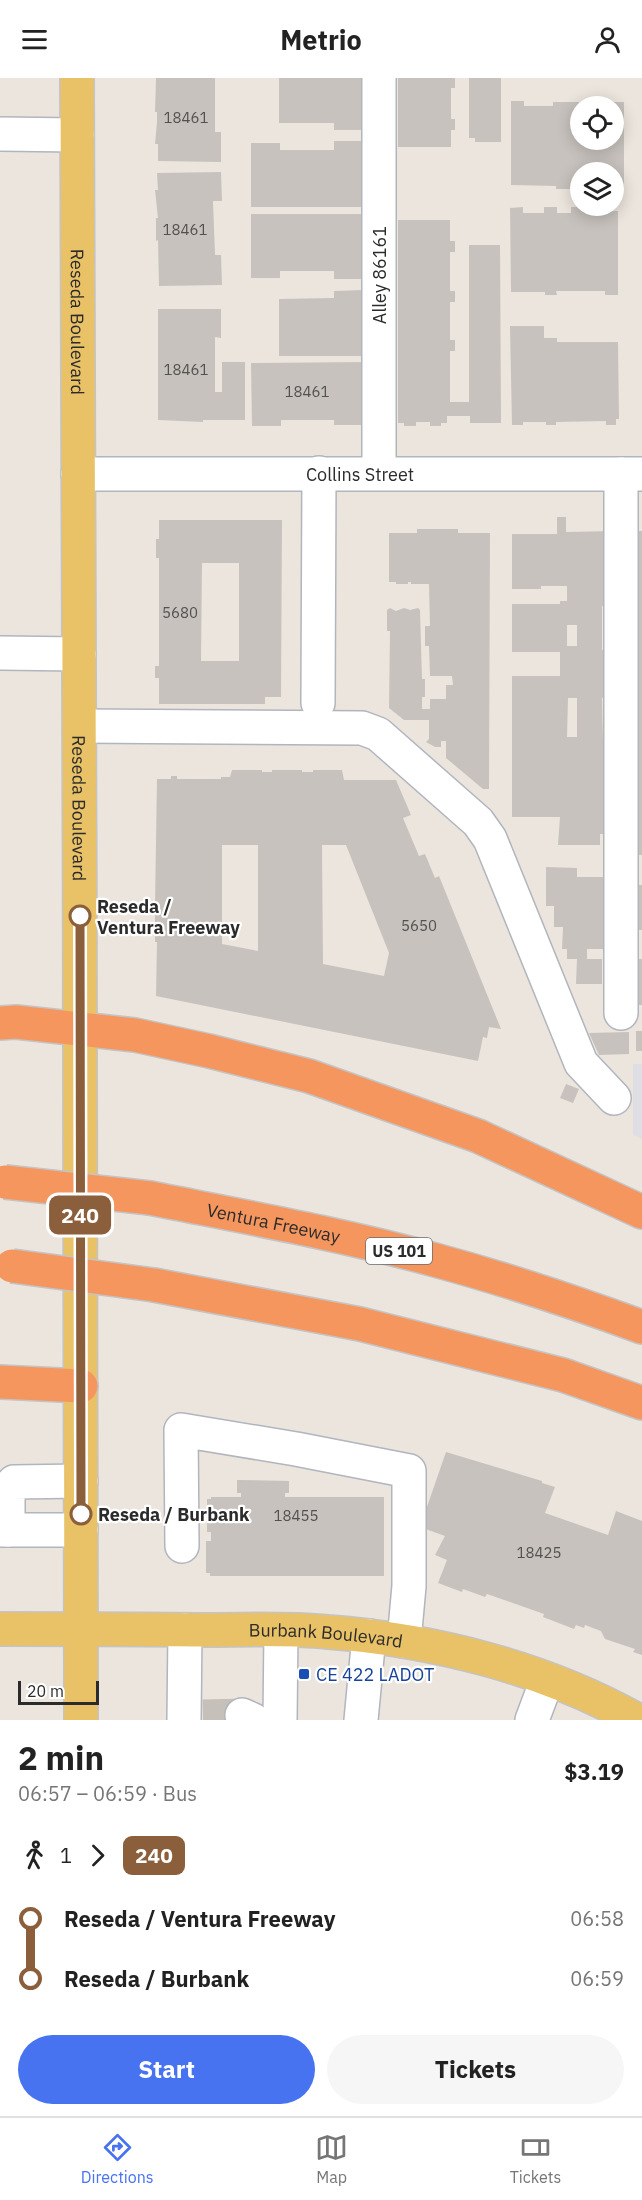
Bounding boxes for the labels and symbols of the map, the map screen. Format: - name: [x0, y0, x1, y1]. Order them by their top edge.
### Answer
- house number: 18461: [163, 108, 209, 127]
- house number: 18461: [162, 220, 208, 239]
- street label: Alley 86161: [368, 226, 391, 324]
- street label: Reseda Boulevard: [66, 249, 90, 395]
- house number: 18461: [163, 360, 209, 379]
- house number: 18461: [284, 382, 330, 401]
- street label: Collins Street: [306, 463, 414, 486]
- house number: 5680: [162, 603, 198, 622]
- street label: Reseda Boulevard: [68, 735, 91, 881]
- place label: Reseda / Ventura Freeway: [97, 895, 240, 939]
- marker: Reseda / Ventura Freeway: [69, 905, 91, 927]
- house number: 5650: [401, 916, 437, 935]
- line badge: 240: [46, 1196, 115, 1234]
- street label: Ventura Freeway: [205, 1198, 342, 1248]
- road number: US 101: [366, 1238, 432, 1264]
- marker: Reseda / Burbank: [70, 1503, 92, 1525]
- place label: Reseda / Burbank: [98, 1503, 250, 1526]
- house number: 18455: [273, 1506, 319, 1525]
- house number: 18425: [516, 1543, 562, 1562]
- street label: Burbank Boulevard: [249, 1618, 404, 1652]
- place label: CE 422 LADOT: [316, 1663, 434, 1686]
- marker: CE 422 LADOT: [297, 1667, 311, 1681]
- scale bar: [18, 1678, 99, 1706]

